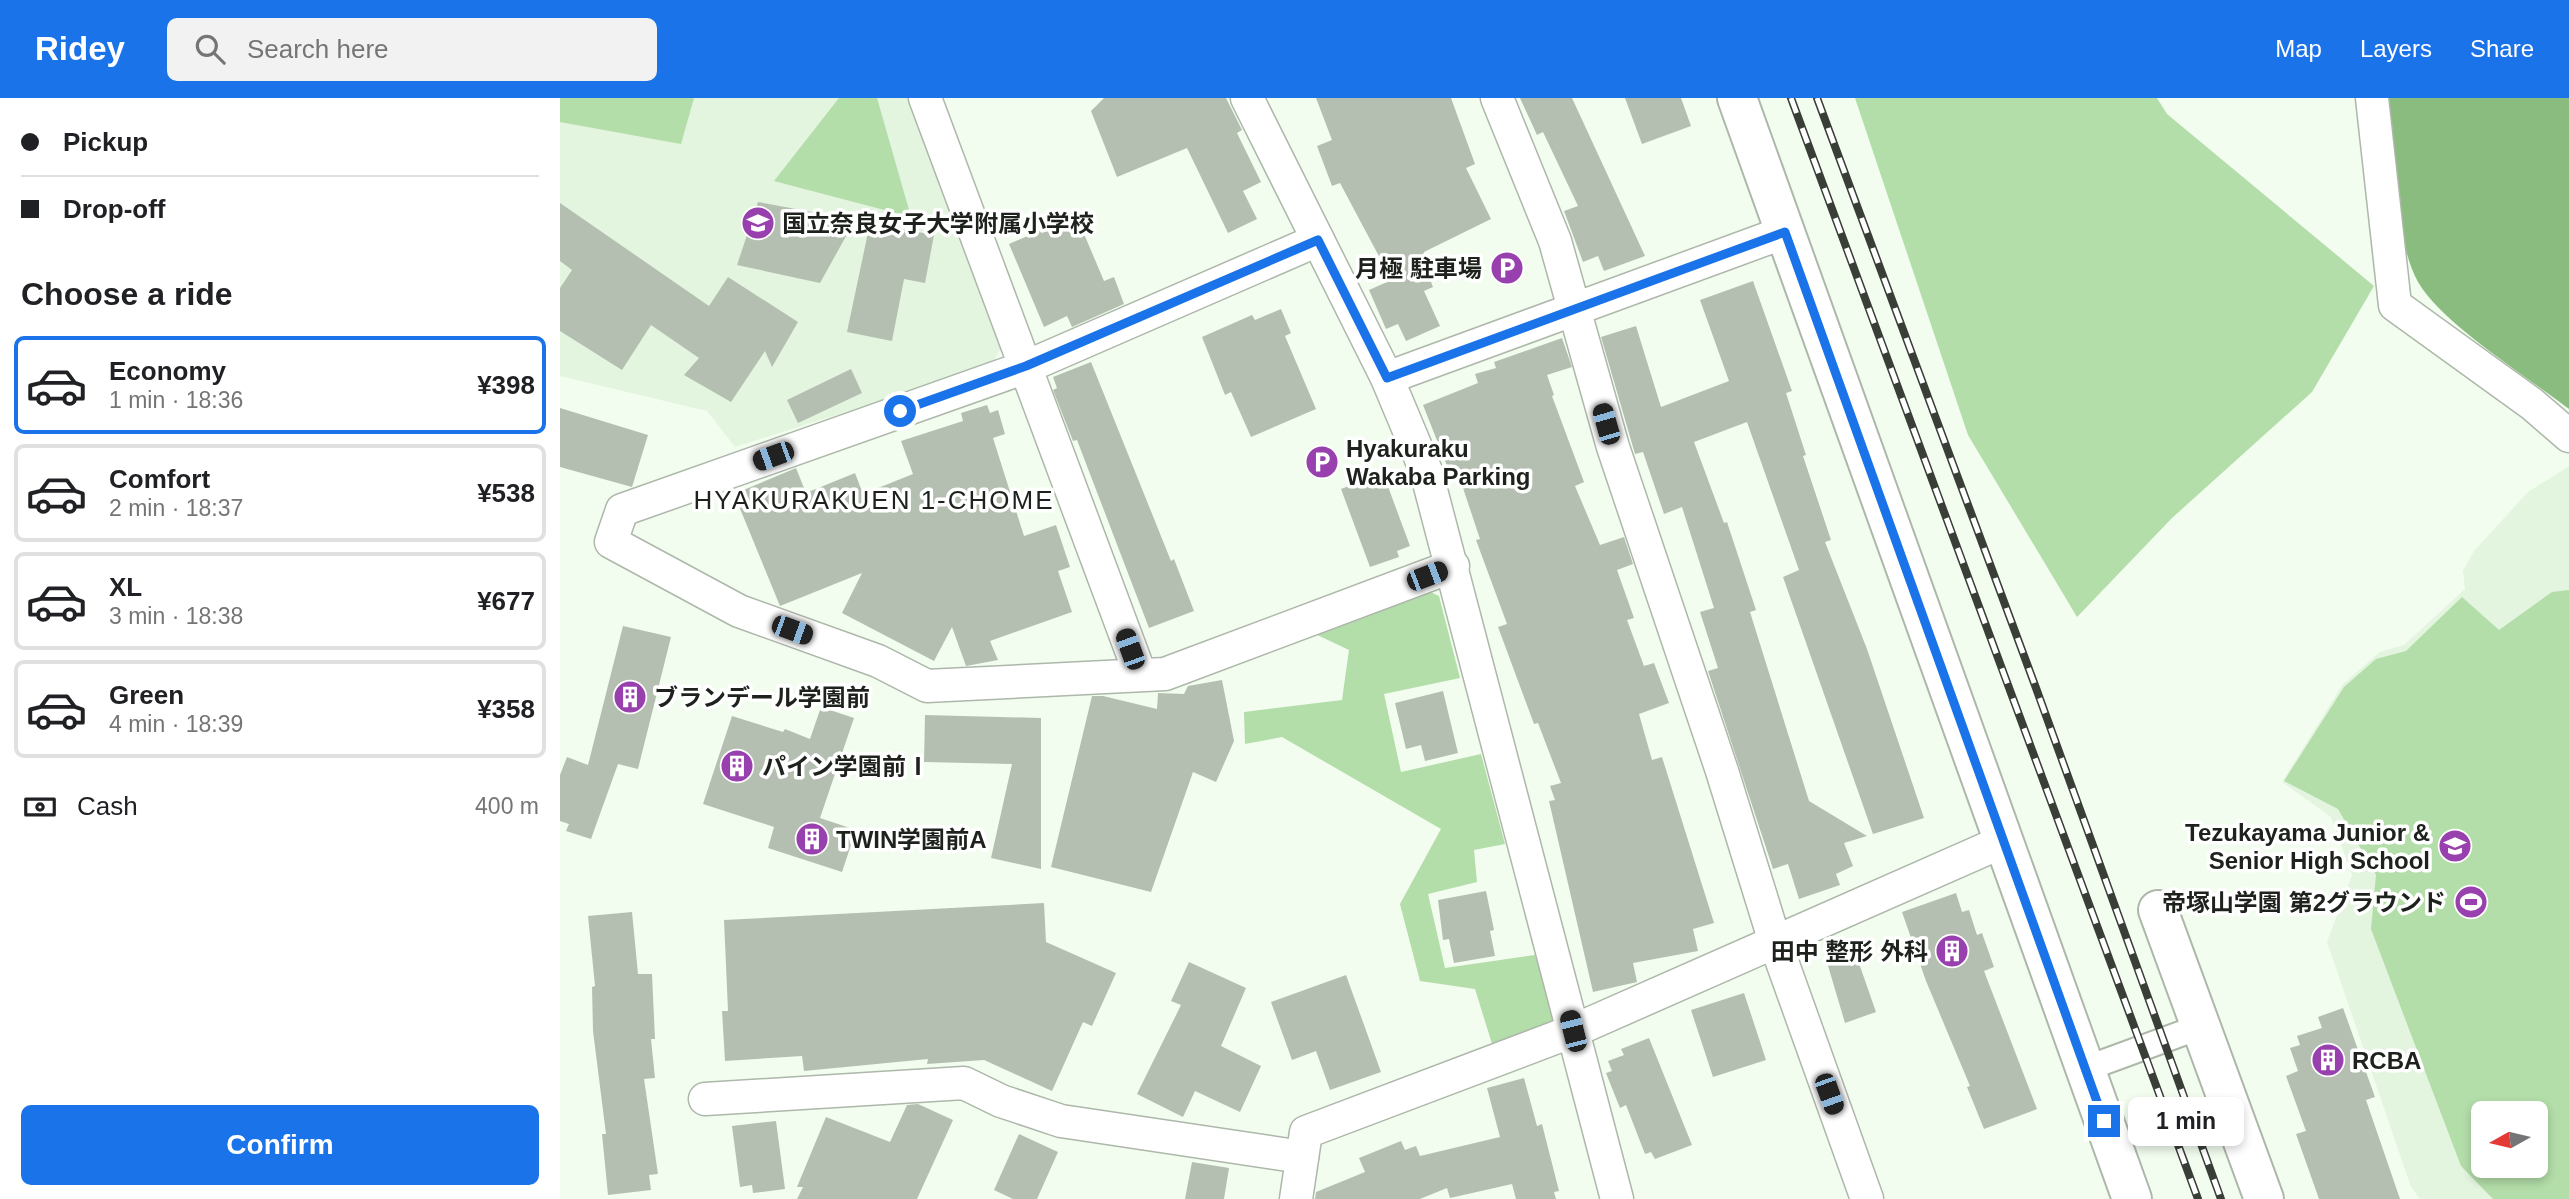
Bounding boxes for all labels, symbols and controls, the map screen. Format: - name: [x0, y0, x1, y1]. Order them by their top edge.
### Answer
- search box: [167, 18, 657, 81]
- text: Ridey: [35, 30, 125, 67]
- icon: search: [191, 30, 229, 68]
- text: Search here: [247, 34, 389, 64]
- text: Map: [2275, 35, 2322, 62]
- text: Layers: [2360, 35, 2432, 62]
- text: Share: [2470, 35, 2534, 62]
- text: Pickup: [63, 127, 148, 157]
- text: Drop-off: [63, 194, 166, 224]
- school or university icon: 国立奈良女子大学附属小学校: [739, 204, 777, 242]
- place label: 国立奈良女子大学附属小学校: [782, 210, 1094, 237]
- parking icon: 月極 駐車場: [1488, 249, 1526, 287]
- place label: 月極 駐車場: [1355, 255, 1482, 282]
- text: Choose a ride: [21, 276, 233, 312]
- icon: car: [25, 354, 88, 417]
- text: Economy: [109, 356, 226, 386]
- text: ¥398: [477, 370, 535, 400]
- text: 1 min · 18:36: [109, 387, 243, 413]
- route start: [884, 395, 916, 427]
- car: [1591, 401, 1622, 447]
- place label: Hyakuraku Wakaba Parking: [1346, 435, 1531, 490]
- car: [750, 439, 797, 473]
- parking icon: Hyakuraku Wakaba Parking: [1303, 443, 1341, 481]
- icon: car: [25, 462, 88, 525]
- text: Comfort: [109, 464, 210, 494]
- text: ¥538: [477, 478, 535, 508]
- district label: HYAKURAKUEN 1-CHOME: [693, 485, 1055, 515]
- text: 2 min · 18:37: [109, 495, 243, 521]
- car: [1404, 559, 1451, 593]
- icon: car: [25, 570, 88, 633]
- text: XL: [109, 572, 142, 602]
- text: ¥677: [477, 586, 535, 616]
- text: 3 min · 18:38: [109, 603, 243, 629]
- car: [769, 613, 816, 647]
- car: [1113, 626, 1148, 672]
- icon: car: [25, 678, 88, 741]
- building icon: ブランデール学園前: [611, 678, 649, 716]
- text: Green: [109, 680, 184, 710]
- place label: ブランデール学園前: [654, 684, 870, 711]
- text: ¥358: [477, 694, 535, 724]
- text: 4 min · 18:39: [109, 711, 243, 737]
- building icon: パイン学園前Ⅰ: [718, 747, 756, 785]
- place label: パイン学園前Ⅰ: [762, 753, 930, 780]
- icon: cash: [21, 788, 59, 826]
- text: Cash: [77, 791, 138, 821]
- text: 400 m: [475, 793, 539, 819]
- place label: Tezukayama Junior & Senior High School: [2185, 819, 2430, 874]
- building icon: TWIN学園前A: [793, 820, 831, 858]
- place label: TWIN学園前A: [836, 826, 987, 853]
- school or university icon: Tezukayama Junior & Senior High School: [2436, 827, 2474, 865]
- sports icon: 帝塚山学園 第2グラウンド: [2452, 883, 2490, 921]
- place label: 帝塚山学園 第2グラウンド: [2162, 889, 2446, 916]
- building icon: 田中 整形 外科: [1933, 932, 1971, 970]
- place label: 田中 整形 外科: [1771, 938, 1928, 965]
- car: [1558, 1008, 1589, 1054]
- building icon: RCBA: [2309, 1041, 2347, 1079]
- place label: RCBA: [2352, 1047, 2421, 1074]
- car: [1812, 1071, 1847, 1117]
- callout: 1 min: [2128, 1096, 2244, 1146]
- north arrow: [2471, 1101, 2548, 1178]
- map controls: [2471, 1101, 2548, 1178]
- button: Confirm: [21, 1105, 539, 1185]
- route end: [2088, 1105, 2120, 1137]
- text: 1 min: [2156, 1108, 2216, 1134]

